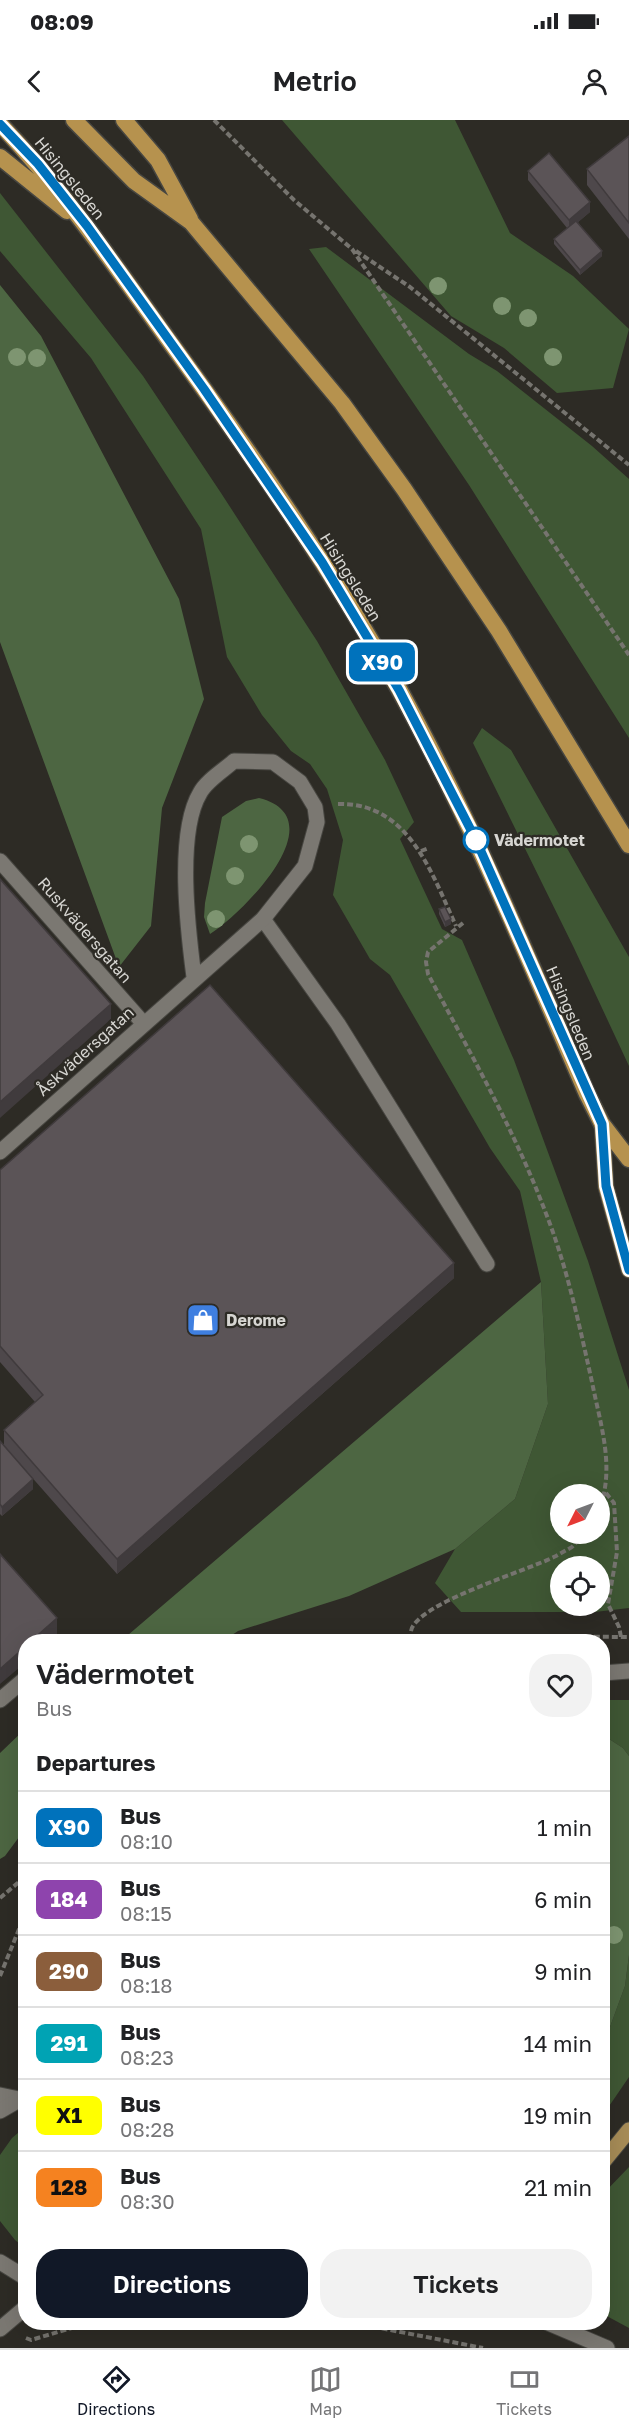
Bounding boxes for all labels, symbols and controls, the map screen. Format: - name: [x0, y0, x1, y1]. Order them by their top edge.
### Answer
- text: 08:09: [30, 8, 94, 35]
- icon: back: [18, 65, 51, 98]
- text: Metrio: [272, 65, 357, 97]
- icon: person: [578, 65, 611, 98]
- street label: Hisingsleden: [31, 133, 109, 223]
- street label: Hisingsleden: [316, 529, 386, 625]
- line badge: X90: [348, 642, 416, 682]
- text: X90: [361, 649, 403, 675]
- marker: Vädermotet: [463, 827, 489, 853]
- place label: Vädermotet: [494, 830, 585, 850]
- street label: Ruskvädersgatan: [34, 873, 136, 987]
- street label: Hisingsleden: [542, 963, 600, 1063]
- street label: Åskvädersgatan: [32, 1002, 138, 1100]
- shop icon: Derome: [185, 1302, 221, 1338]
- place label: Derome: [226, 1310, 286, 1330]
- north arrow: [550, 1484, 610, 1544]
- map controls: [550, 1484, 610, 1616]
- button: locate: [550, 1556, 610, 1616]
- button: heart: [529, 1654, 592, 1717]
- text: Vädermotet: [36, 1657, 194, 1690]
- text: Bus: [36, 1696, 72, 1720]
- text: Departures: [36, 1749, 155, 1776]
- text: Bus: [120, 1802, 161, 1829]
- text: X90: [48, 1814, 90, 1840]
- text: 1 min: [537, 1814, 592, 1841]
- text: 08:10: [120, 1829, 173, 1853]
- text: Bus: [120, 1874, 161, 1901]
- text: 184: [50, 1886, 88, 1912]
- text: 6 min: [534, 1886, 592, 1913]
- text: 08:15: [120, 1901, 172, 1925]
- text: Bus: [120, 1946, 161, 1973]
- text: 290: [49, 1958, 89, 1984]
- text: 9 min: [534, 1958, 592, 1985]
- text: 08:18: [120, 1973, 173, 1997]
- text: Bus: [120, 2018, 161, 2045]
- text: 291: [51, 2030, 87, 2056]
- text: 14 min: [524, 2030, 592, 2057]
- text: 08:23: [120, 2045, 174, 2069]
- text: Bus: [120, 2090, 161, 2117]
- text: X1: [56, 2102, 82, 2128]
- text: 19 min: [524, 2102, 592, 2129]
- text: 08:28: [120, 2117, 174, 2141]
- text: Bus: [120, 2162, 161, 2189]
- text: 128: [50, 2174, 88, 2200]
- text: 21 min: [524, 2174, 592, 2201]
- text: 08:30: [120, 2189, 175, 2213]
- button: Directions: [36, 2249, 308, 2318]
- button: Tickets: [320, 2249, 592, 2318]
- tab: Directions: [77, 2363, 155, 2419]
- tab: Map: [309, 2363, 342, 2419]
- tab: Tickets: [496, 2363, 552, 2419]

